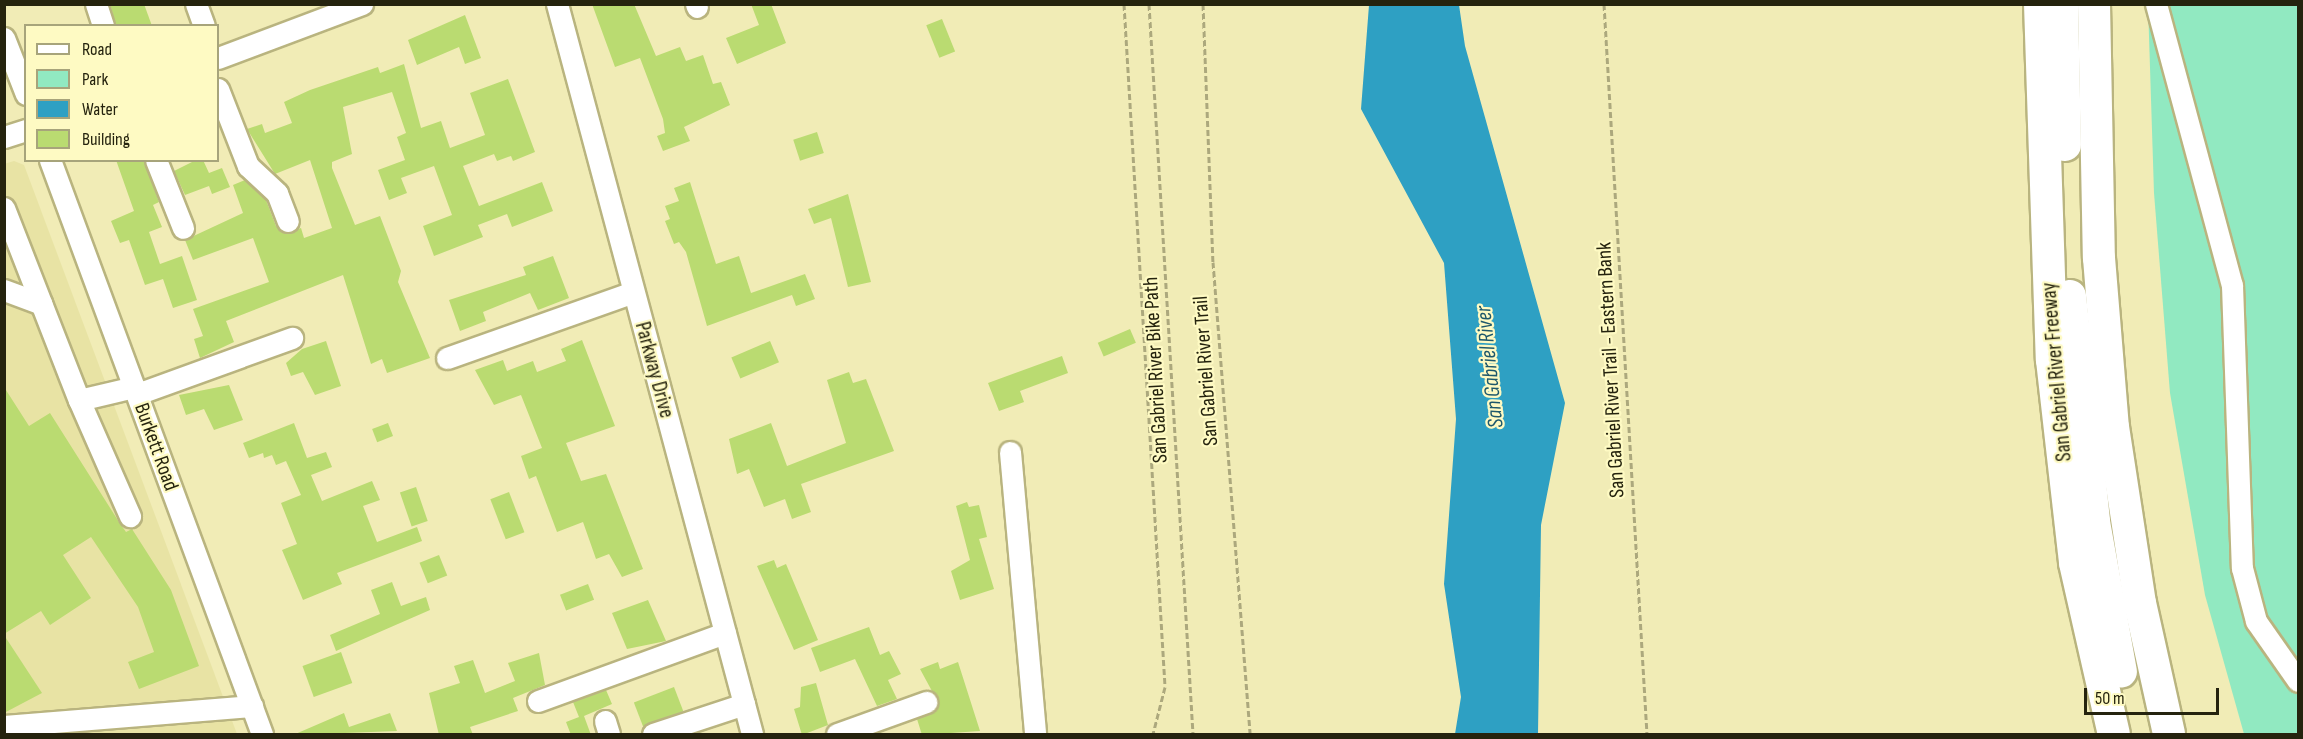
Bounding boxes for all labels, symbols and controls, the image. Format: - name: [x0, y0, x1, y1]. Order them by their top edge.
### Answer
- legend: [24, 24, 219, 162]
- text: Road: [82, 39, 112, 60]
- text: Park: [82, 69, 108, 90]
- text: Water: [82, 99, 118, 120]
- text: Building: [82, 129, 130, 150]
- street label: San Gabriel River Trail - Eastern Bank: [1592, 242, 1630, 498]
- street label: San Gabriel River Bike Path: [1139, 276, 1173, 464]
- street label: San Gabriel River Freeway: [2037, 281, 2077, 463]
- street label: San Gabriel River Trail: [1188, 295, 1224, 447]
- water label: San Gabriel River: [1470, 305, 1510, 429]
- street label: Parkway Drive: [629, 319, 679, 421]
- street label: Burkett Road: [129, 400, 183, 494]
- scale bar: [2087, 676, 2222, 714]
- text: 50 m: [2095, 688, 2125, 709]

